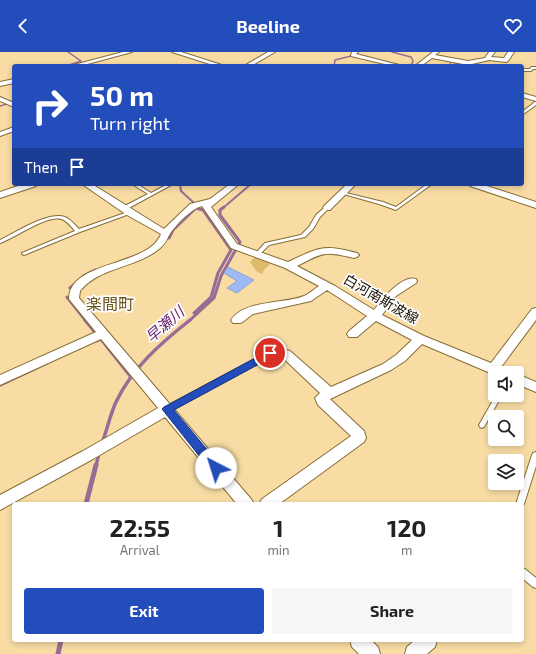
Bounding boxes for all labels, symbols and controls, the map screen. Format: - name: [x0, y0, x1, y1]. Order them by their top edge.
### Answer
- icon: back: [12, 15, 34, 37]
- text: Beeline: [236, 15, 300, 37]
- icon: heart: [502, 15, 524, 37]
- text: 50 m: [90, 78, 154, 112]
- icon: right: [24, 80, 76, 132]
- text: Turn right: [90, 112, 170, 134]
- icon: arrive: [66, 156, 88, 178]
- text: Then: [24, 158, 58, 176]
- street label: 白河南斯波線: [341, 270, 422, 327]
- district label: 楽間町: [86, 294, 134, 313]
- water label: 早瀬川: [141, 301, 189, 346]
- pin: [253, 336, 287, 370]
- icon: arrive: [259, 342, 281, 364]
- map controls: [488, 366, 524, 490]
- button: sound: [488, 366, 524, 402]
- button: search: [488, 410, 524, 446]
- position arrow: [195, 447, 237, 489]
- button: layers: [488, 454, 524, 490]
- text: 22:55: [109, 513, 170, 542]
- text: 1: [273, 513, 284, 542]
- text: 120: [387, 513, 427, 542]
- text: Arrival: [120, 542, 160, 558]
- text: min: [267, 542, 290, 558]
- text: m: [401, 542, 412, 558]
- button: Exit: [24, 588, 264, 634]
- button: Share: [272, 588, 512, 634]

